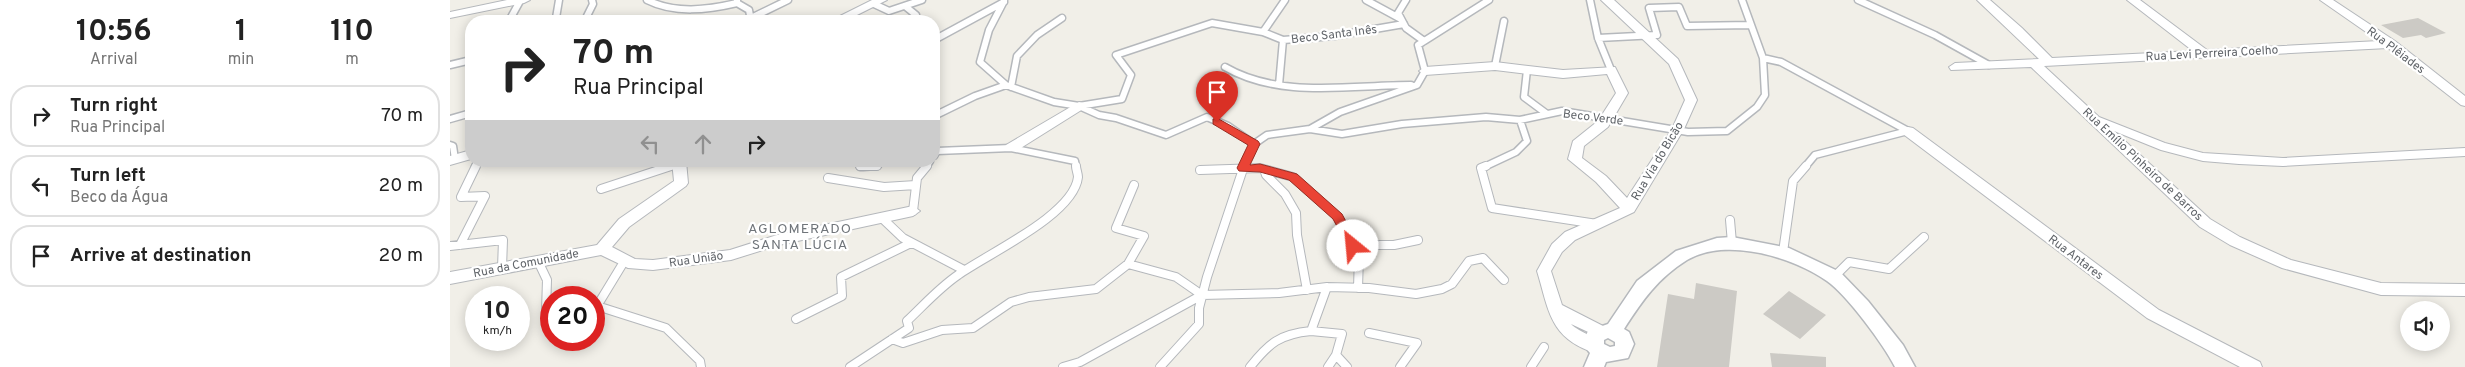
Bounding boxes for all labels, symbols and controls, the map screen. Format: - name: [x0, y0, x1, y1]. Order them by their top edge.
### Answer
- text: 10:56: [76, 14, 152, 51]
- text: 1: [235, 14, 247, 51]
- text: 110: [330, 14, 374, 51]
- street label: Beco Santa Inês: [1290, 22, 1378, 48]
- street label: Rua Plêiades: [2363, 24, 2428, 78]
- text: 70 m: [573, 32, 654, 76]
- icon: right: [490, 35, 555, 100]
- street label: Rua Levi Perreira Coelho: [2145, 43, 2279, 65]
- text: Arrival: [90, 50, 138, 70]
- text: min: [228, 50, 254, 70]
- text: m: [345, 50, 359, 70]
- pin: [1196, 71, 1238, 122]
- text: Rua Principal: [573, 75, 704, 102]
- icon: arrive: [1203, 78, 1231, 106]
- text: Turn right: [70, 94, 158, 118]
- icon: right: [27, 102, 55, 130]
- text: 70 m: [381, 104, 423, 128]
- street label: Rua Emílio Pinheiro de Barros: [2079, 105, 2206, 225]
- street label: Beco Verde: [1562, 106, 1624, 130]
- text: Rua Principal: [70, 118, 165, 138]
- street label: Rua Via do Bicão: [1628, 119, 1688, 204]
- icon: left: [636, 130, 664, 158]
- icon: ahead: [689, 130, 717, 158]
- icon: right: [742, 130, 770, 158]
- text: Turn left: [70, 164, 146, 188]
- icon: left: [27, 172, 55, 200]
- text: 20 m: [379, 174, 423, 198]
- text: Beco da Água: [70, 188, 168, 208]
- position arrow: [1326, 219, 1378, 271]
- district label: AGLOMERADO SANTA LÚCIA: [748, 221, 852, 254]
- street label: Rua Antares: [2045, 232, 2106, 284]
- icon: arrive: [27, 242, 55, 270]
- text: Arrive at destination: [70, 244, 251, 268]
- text: 20 m: [379, 244, 423, 268]
- street label: Rua da Comunidade: [472, 246, 580, 282]
- street label: Rua União: [668, 248, 725, 272]
- speed limit sign: 20: [540, 286, 605, 351]
- text: 10: [484, 296, 511, 328]
- map controls: [2400, 301, 2450, 351]
- button: sound: [2400, 301, 2450, 351]
- text: km/h: [483, 323, 512, 339]

